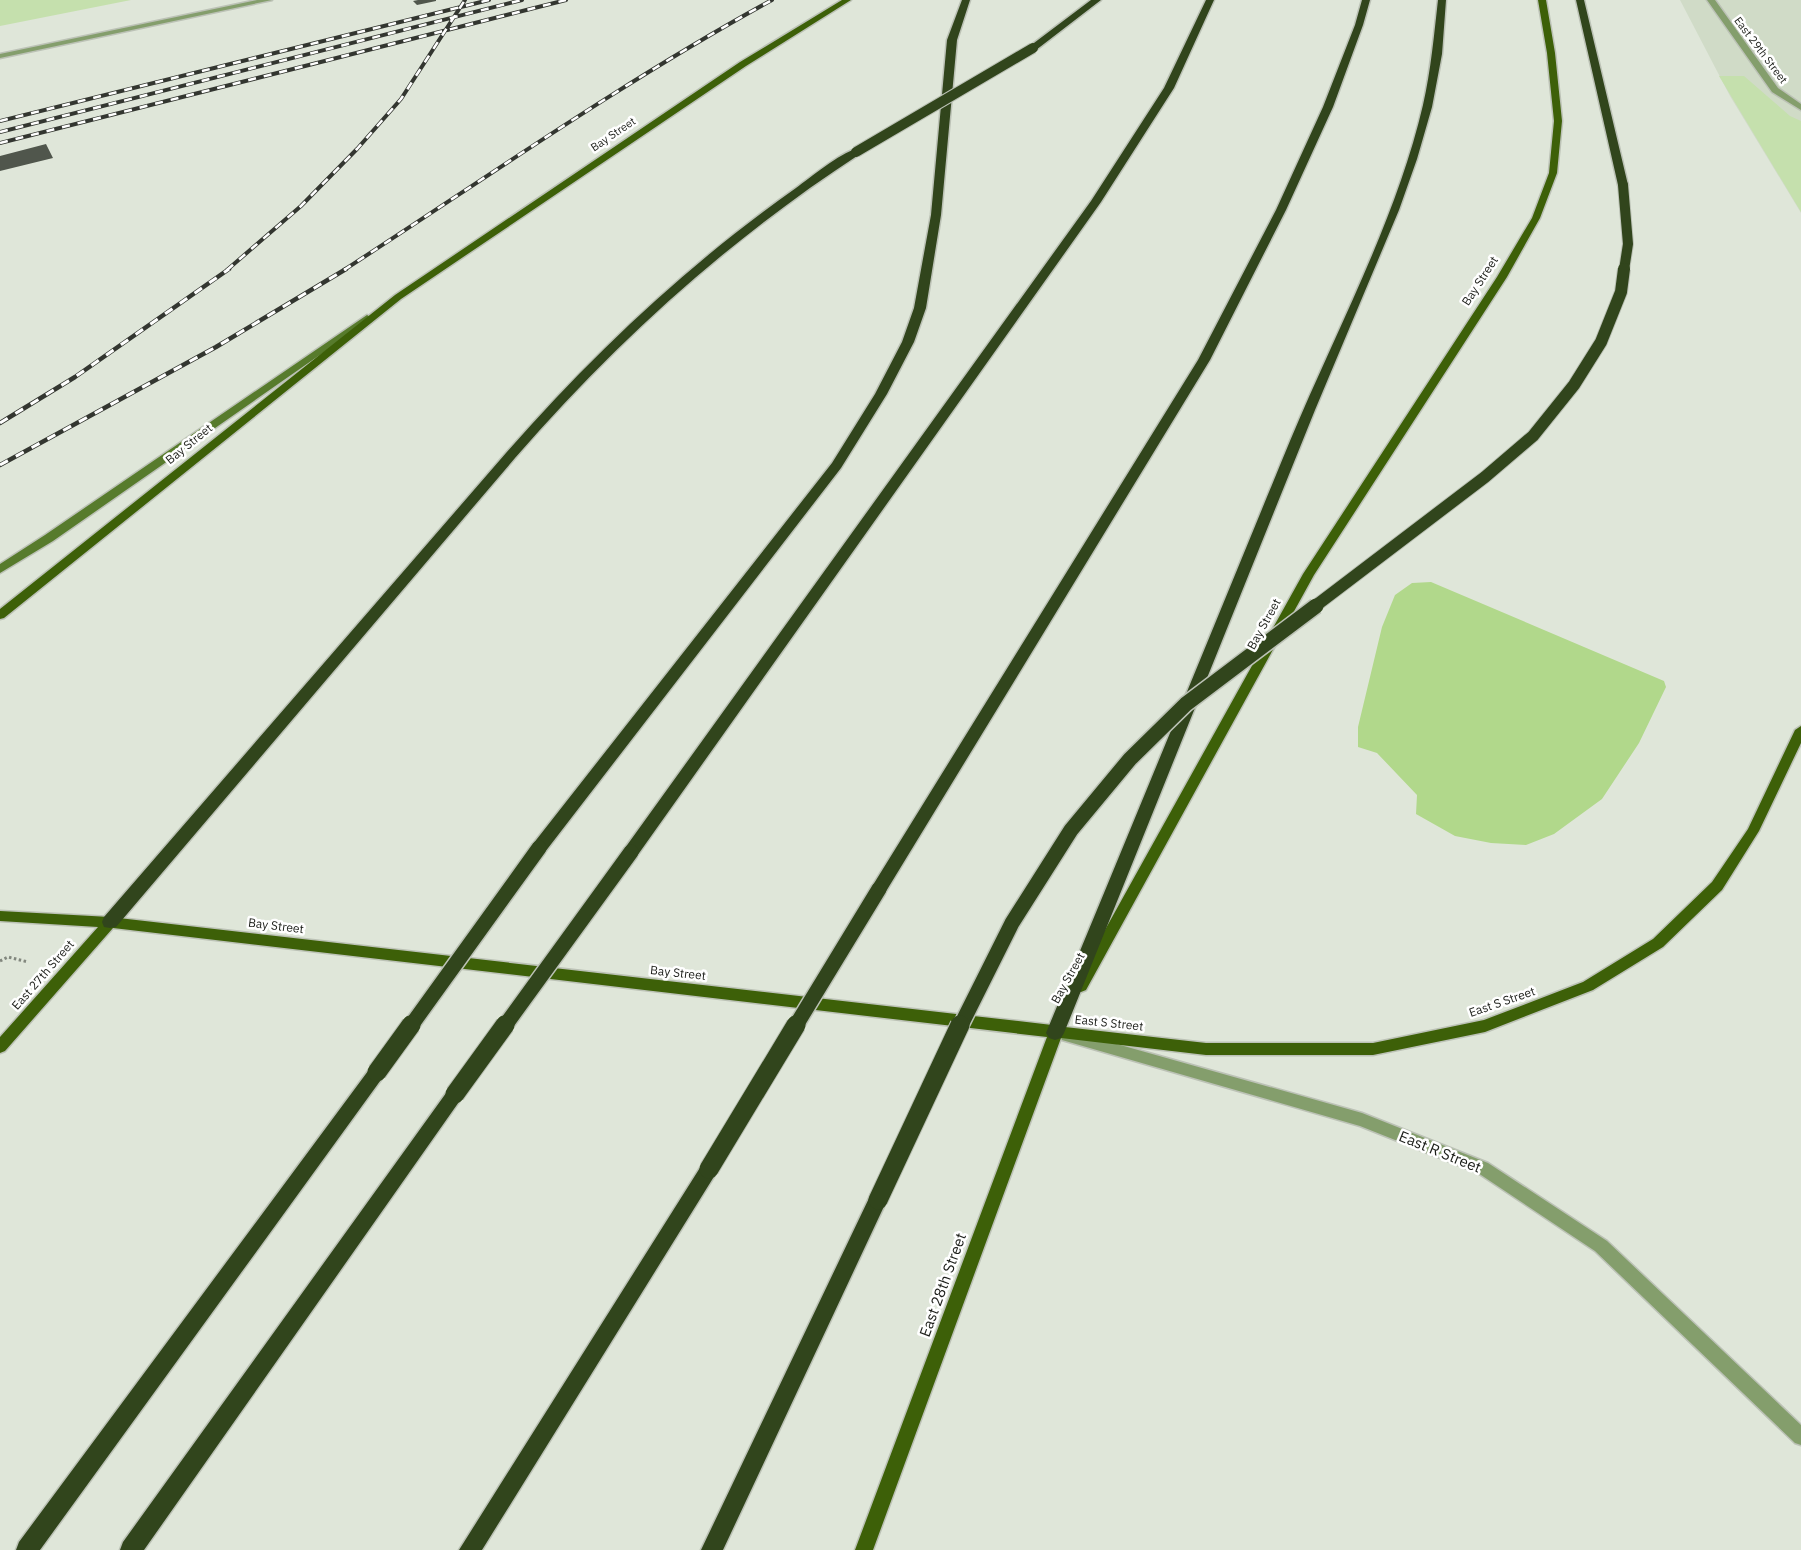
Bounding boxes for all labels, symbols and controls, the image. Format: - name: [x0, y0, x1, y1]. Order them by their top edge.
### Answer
- street label: East 29th Street: [1731, 14, 1791, 86]
- street label: Bay Street: [588, 114, 638, 154]
- street label: Bay Street: [1458, 253, 1501, 308]
- street label: Bay Street: [162, 420, 215, 467]
- street label: Bay Street: [1243, 596, 1284, 652]
- street label: Bay Street: [247, 915, 305, 936]
- street label: East 27th Street: [8, 937, 77, 1013]
- street label: Bay Street: [1047, 950, 1088, 1006]
- street label: Bay Street: [649, 962, 707, 983]
- street label: East S Street: [1467, 983, 1537, 1020]
- street label: East S Street: [1074, 1011, 1144, 1034]
- street label: East R Street: [1396, 1126, 1484, 1177]
- street label: East 28th Street: [915, 1230, 970, 1339]

